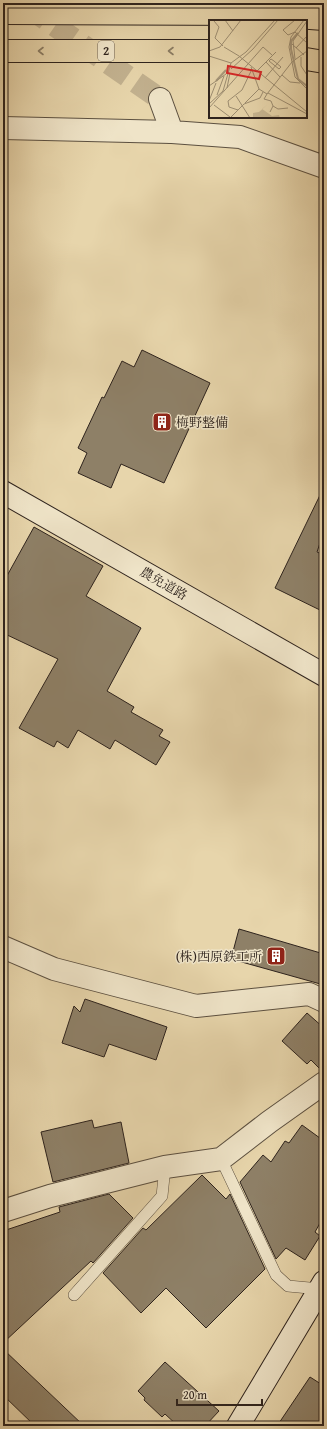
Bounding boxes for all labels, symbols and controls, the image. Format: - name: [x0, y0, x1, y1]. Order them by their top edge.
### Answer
- inset map: [209, 20, 307, 118]
- road number: 2: [98, 41, 114, 61]
- one-way arrow: [38, 47, 44, 55]
- one-way arrow: [168, 47, 174, 55]
- building icon: 梅野整備: [151, 411, 173, 433]
- place label: 梅野整備: [176, 413, 228, 432]
- street label: 農免道路: [136, 562, 191, 605]
- building icon: (株)西原鉄工所: [265, 945, 287, 967]
- place label: (株)西原鉄工所: [176, 947, 262, 966]
- scale bar: [177, 1381, 262, 1407]
- text: 20 m: [183, 1386, 207, 1403]

